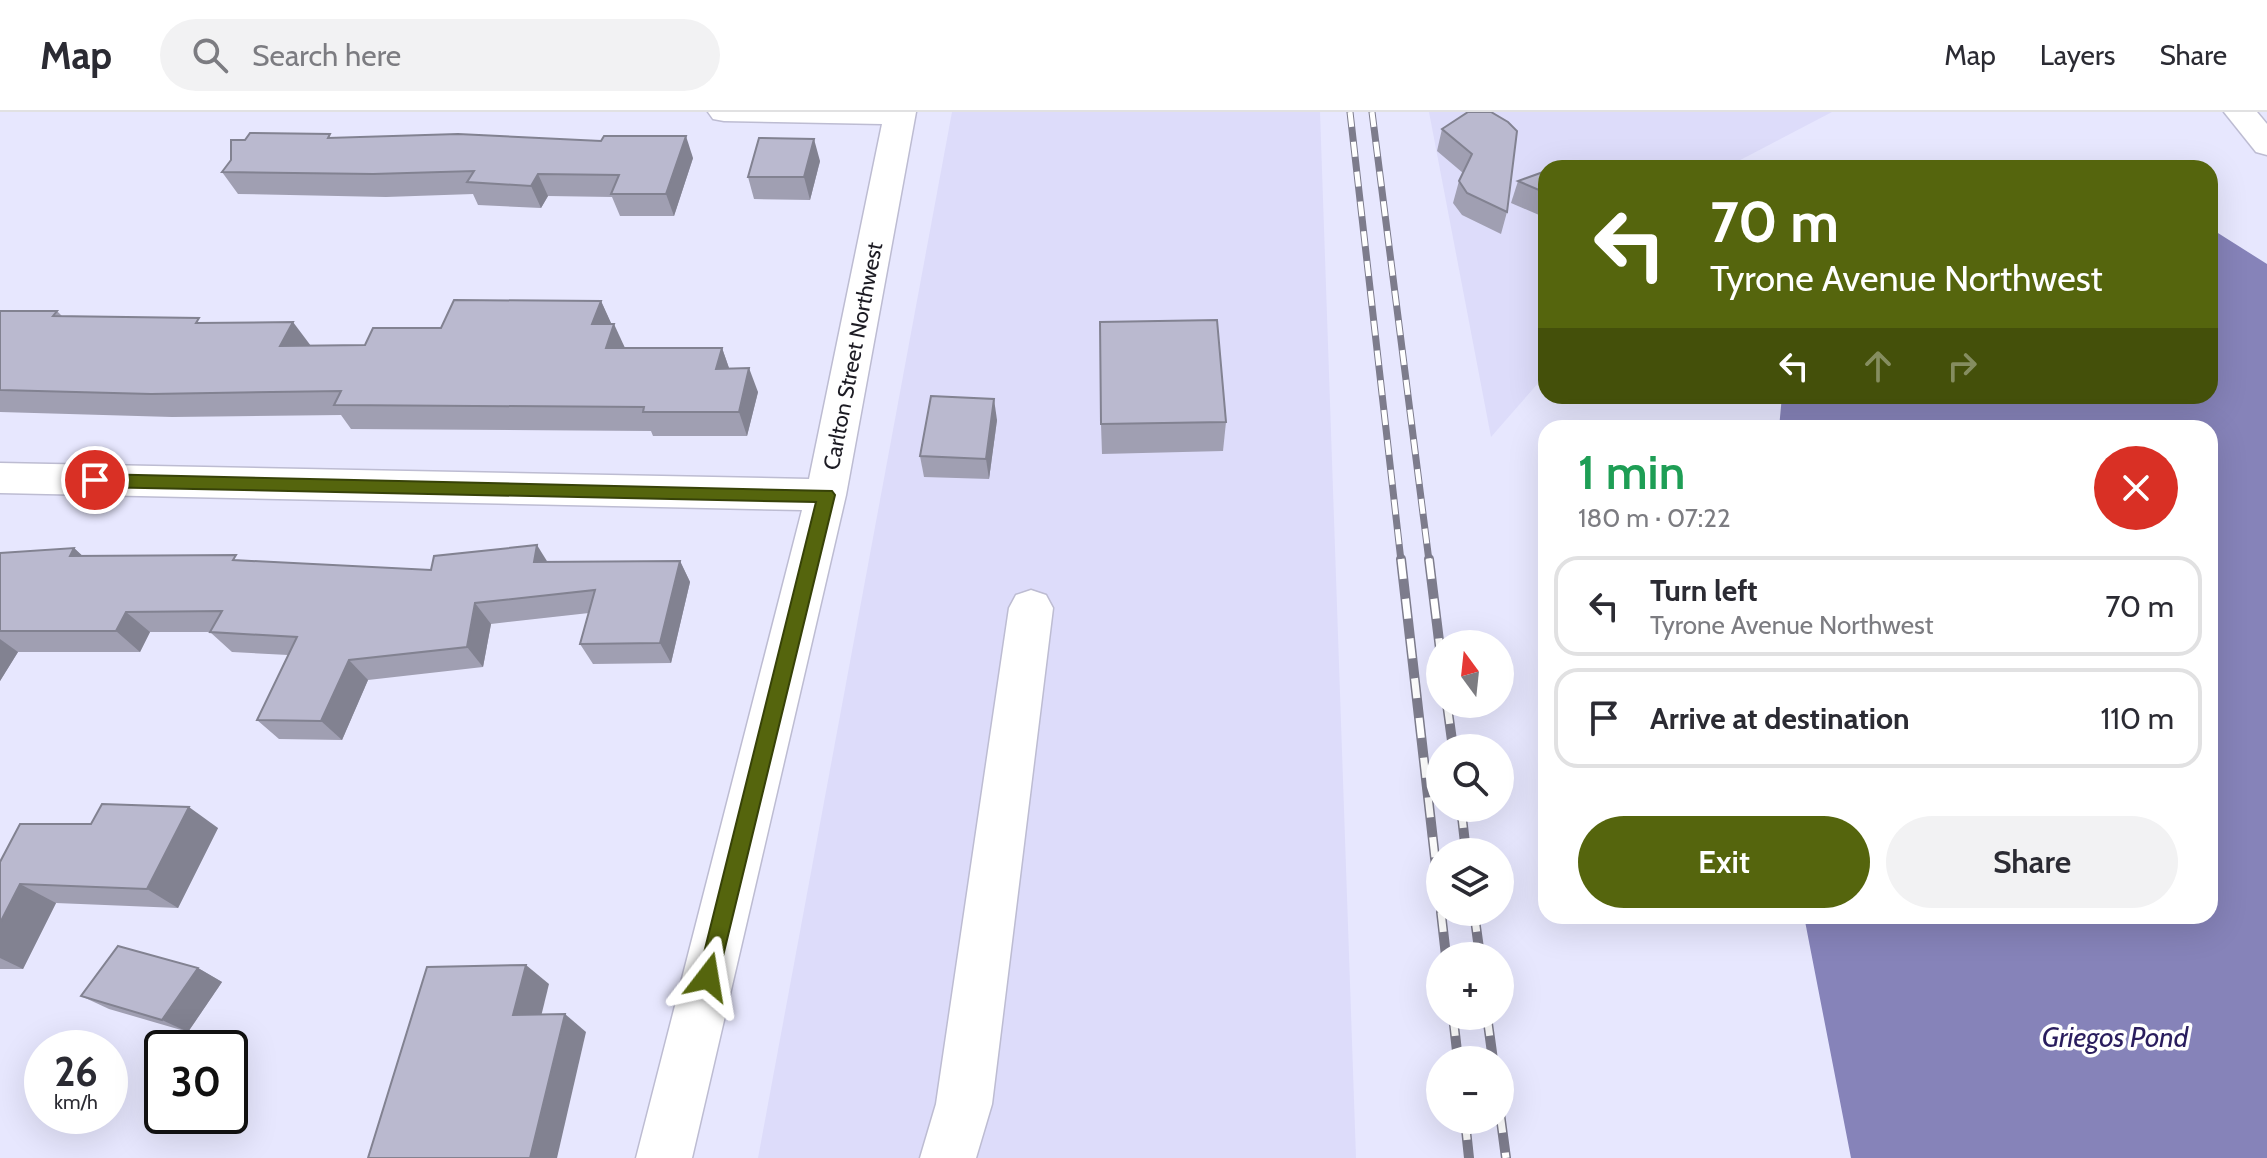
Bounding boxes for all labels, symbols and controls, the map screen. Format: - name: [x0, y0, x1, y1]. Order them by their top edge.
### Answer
- search box: [160, 19, 720, 91]
- text: Map: [40, 32, 112, 79]
- icon: search: [188, 33, 232, 77]
- text: Search here: [252, 37, 401, 74]
- text: Map: [1944, 38, 1996, 72]
- text: Layers: [2040, 38, 2115, 72]
- text: Share: [2159, 38, 2227, 72]
- text: 70 m: [1710, 188, 1839, 256]
- icon: left: [1578, 192, 1682, 296]
- street label: Carlton Street Northwest: [818, 239, 888, 472]
- text: Tyrone Avenue Northwest: [1710, 256, 2103, 300]
- icon: left: [1772, 344, 1816, 388]
- icon: ahead: [1856, 344, 1900, 388]
- icon: right: [1940, 344, 1984, 388]
- text: 1 min: [1578, 443, 1685, 501]
- pin: [61, 446, 129, 514]
- button: close: [2094, 446, 2178, 530]
- icon: arrive: [73, 458, 117, 502]
- text: 180 m · 07:22: [1578, 502, 1731, 534]
- text: Turn left: [1650, 572, 1758, 609]
- icon: left: [1582, 584, 1626, 628]
- text: 70 m: [2105, 588, 2174, 625]
- text: Tyrone Avenue Northwest: [1650, 609, 1934, 641]
- north arrow: [1426, 630, 1514, 718]
- map controls: [1426, 630, 1514, 1134]
- icon: arrive: [1582, 696, 1626, 740]
- text: Arrive at destination: [1650, 700, 1910, 737]
- text: 110 m: [2100, 700, 2174, 737]
- button: search: [1426, 734, 1514, 822]
- button: Exit: [1578, 816, 1870, 908]
- button: Share: [1886, 816, 2178, 908]
- button: layers: [1426, 838, 1514, 926]
- position arrow: [666, 935, 750, 1019]
- button: +: [1426, 942, 1514, 1030]
- water label: Griegos Pond: [2042, 1020, 2190, 1054]
- speed limit sign: 30: [144, 1030, 248, 1134]
- button: −: [1426, 1046, 1514, 1134]
- text: 26: [54, 1047, 98, 1096]
- text: km/h: [54, 1090, 98, 1114]

